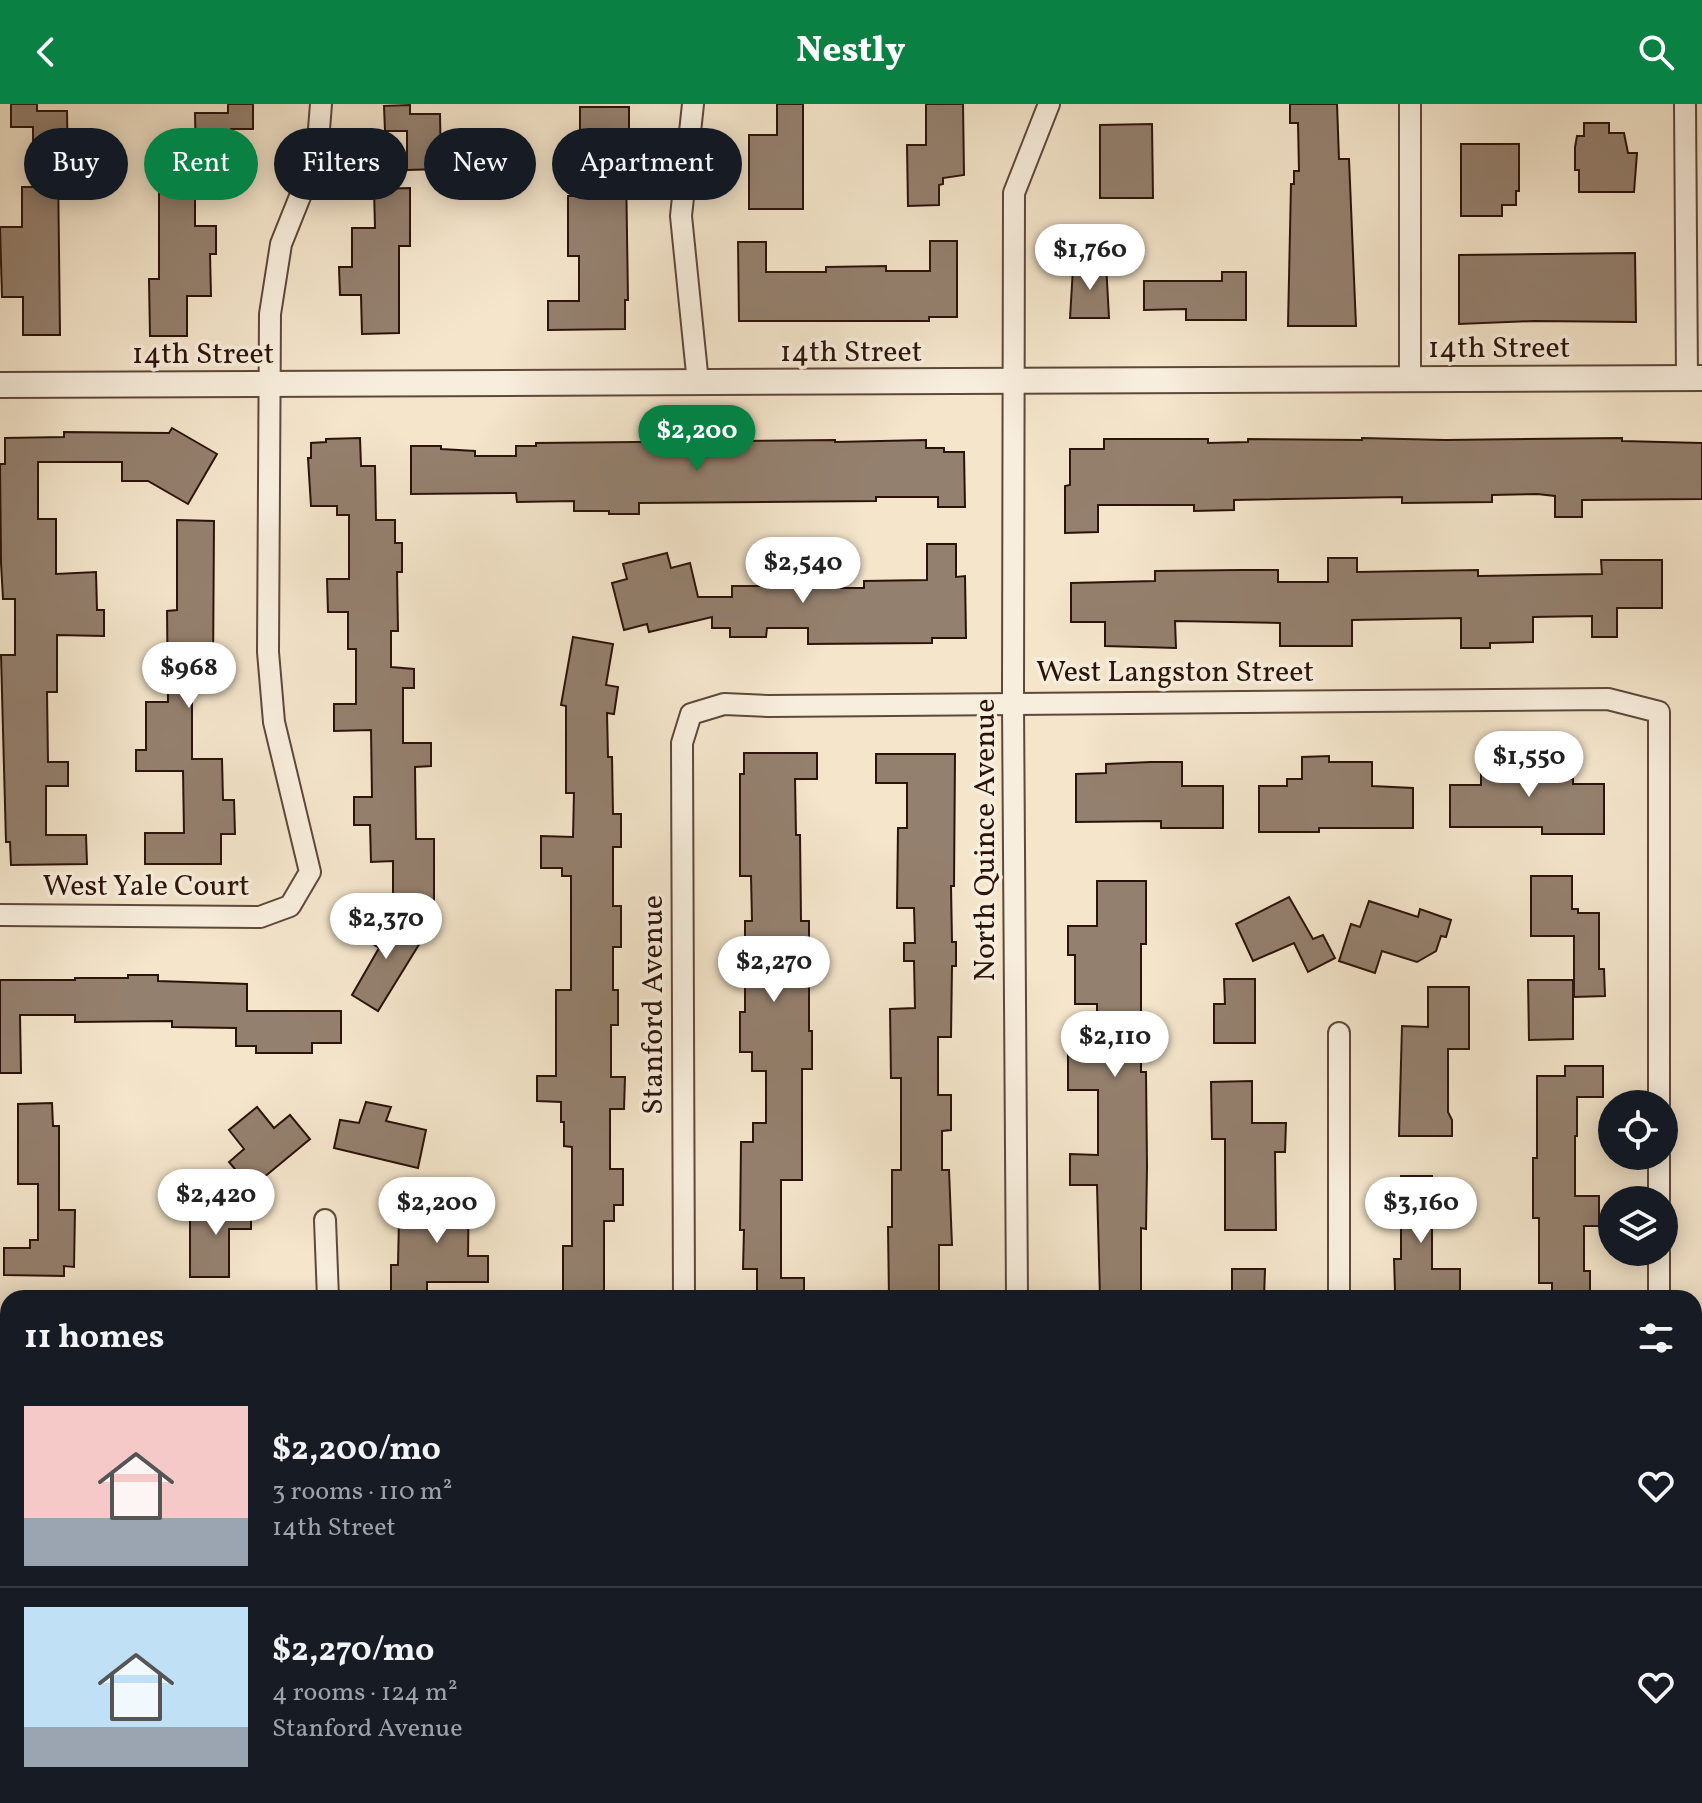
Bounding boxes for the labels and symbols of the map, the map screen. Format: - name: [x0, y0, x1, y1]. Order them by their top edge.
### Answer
- pin: $1,760: [1025, 224, 1155, 292]
- street label: 14th Street: [1428, 328, 1570, 370]
- street label: 14th Street: [780, 332, 922, 374]
- street label: 14th Street: [132, 334, 274, 376]
- pin: $2,200: [632, 405, 762, 473]
- pin: $2,540: [738, 537, 868, 605]
- pin: $968: [142, 642, 236, 710]
- street label: West Langston Street: [1036, 652, 1314, 694]
- street label: North Quince Avenue: [965, 699, 1007, 981]
- pin: $1,550: [1464, 731, 1594, 799]
- street label: West Yale Court: [42, 866, 250, 908]
- pin: $2,370: [321, 893, 451, 961]
- street label: Stanford Avenue: [633, 895, 675, 1115]
- pin: $2,270: [709, 936, 839, 1004]
- pin: $2,110: [1050, 1011, 1180, 1079]
- pin: $2,420: [151, 1169, 281, 1237]
- pin: $2,200: [372, 1177, 502, 1245]
- pin: $3,160: [1356, 1177, 1486, 1245]

